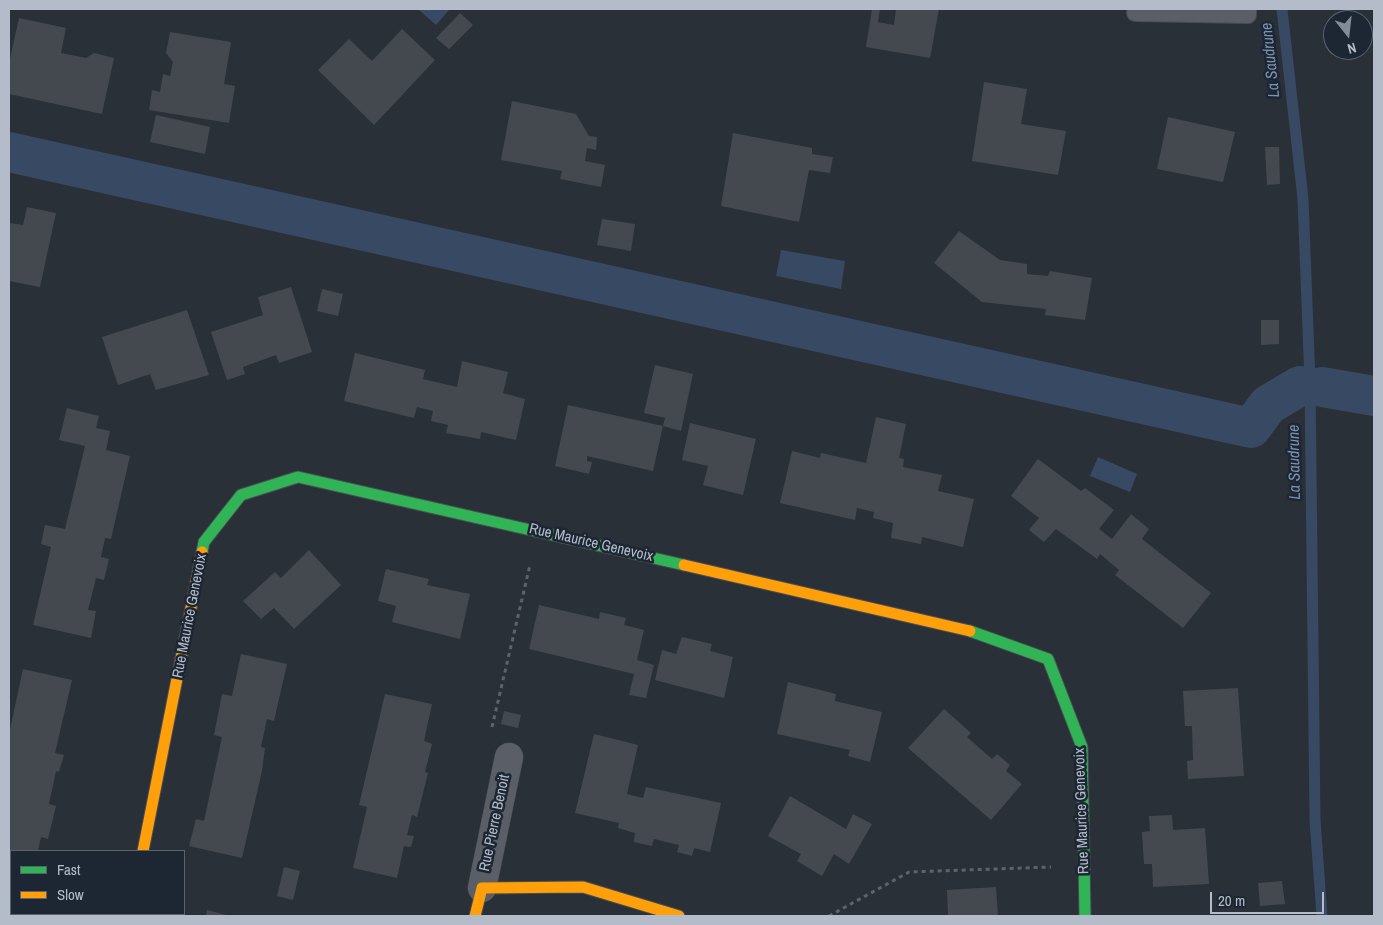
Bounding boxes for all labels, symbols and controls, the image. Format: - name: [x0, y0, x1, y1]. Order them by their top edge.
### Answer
- north arrow: [1323, 10, 1373, 60]
- water label: La Saudrune: [1258, 22, 1284, 98]
- text: N: [1345, 39, 1358, 58]
- water label: La Saudrune: [1285, 424, 1305, 500]
- street label: Rue Maurice Genevoix: [527, 520, 655, 566]
- street label: Rue Maurice Genevoix: [169, 552, 211, 680]
- street label: Rue Maurice Genevoix: [1071, 747, 1093, 875]
- street label: Rue Pierre Benoit: [476, 773, 514, 873]
- legend: [10, 850, 185, 915]
- text: Fast: [57, 859, 80, 880]
- scale bar: [1213, 882, 1327, 914]
- text: Slow: [57, 884, 84, 905]
- text: 20 m: [1218, 890, 1245, 911]

